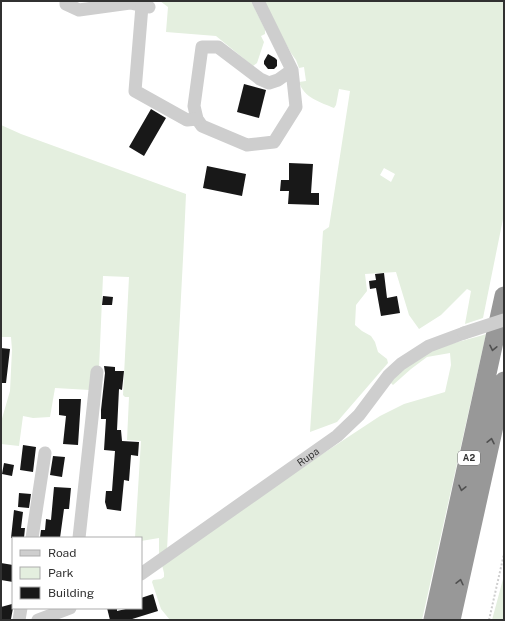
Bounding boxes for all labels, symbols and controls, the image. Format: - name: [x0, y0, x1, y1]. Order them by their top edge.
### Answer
- one-way arrow: [489, 344, 497, 351]
- one-way arrow: [486, 438, 494, 444]
- street label: Rupa: [295, 445, 321, 468]
- road number: A2: [458, 451, 480, 465]
- one-way arrow: [458, 485, 466, 491]
- legend: [12, 537, 142, 609]
- text: Road: [48, 546, 76, 560]
- text: Park: [48, 566, 74, 580]
- one-way arrow: [455, 579, 463, 585]
- text: Building: [48, 586, 94, 600]

